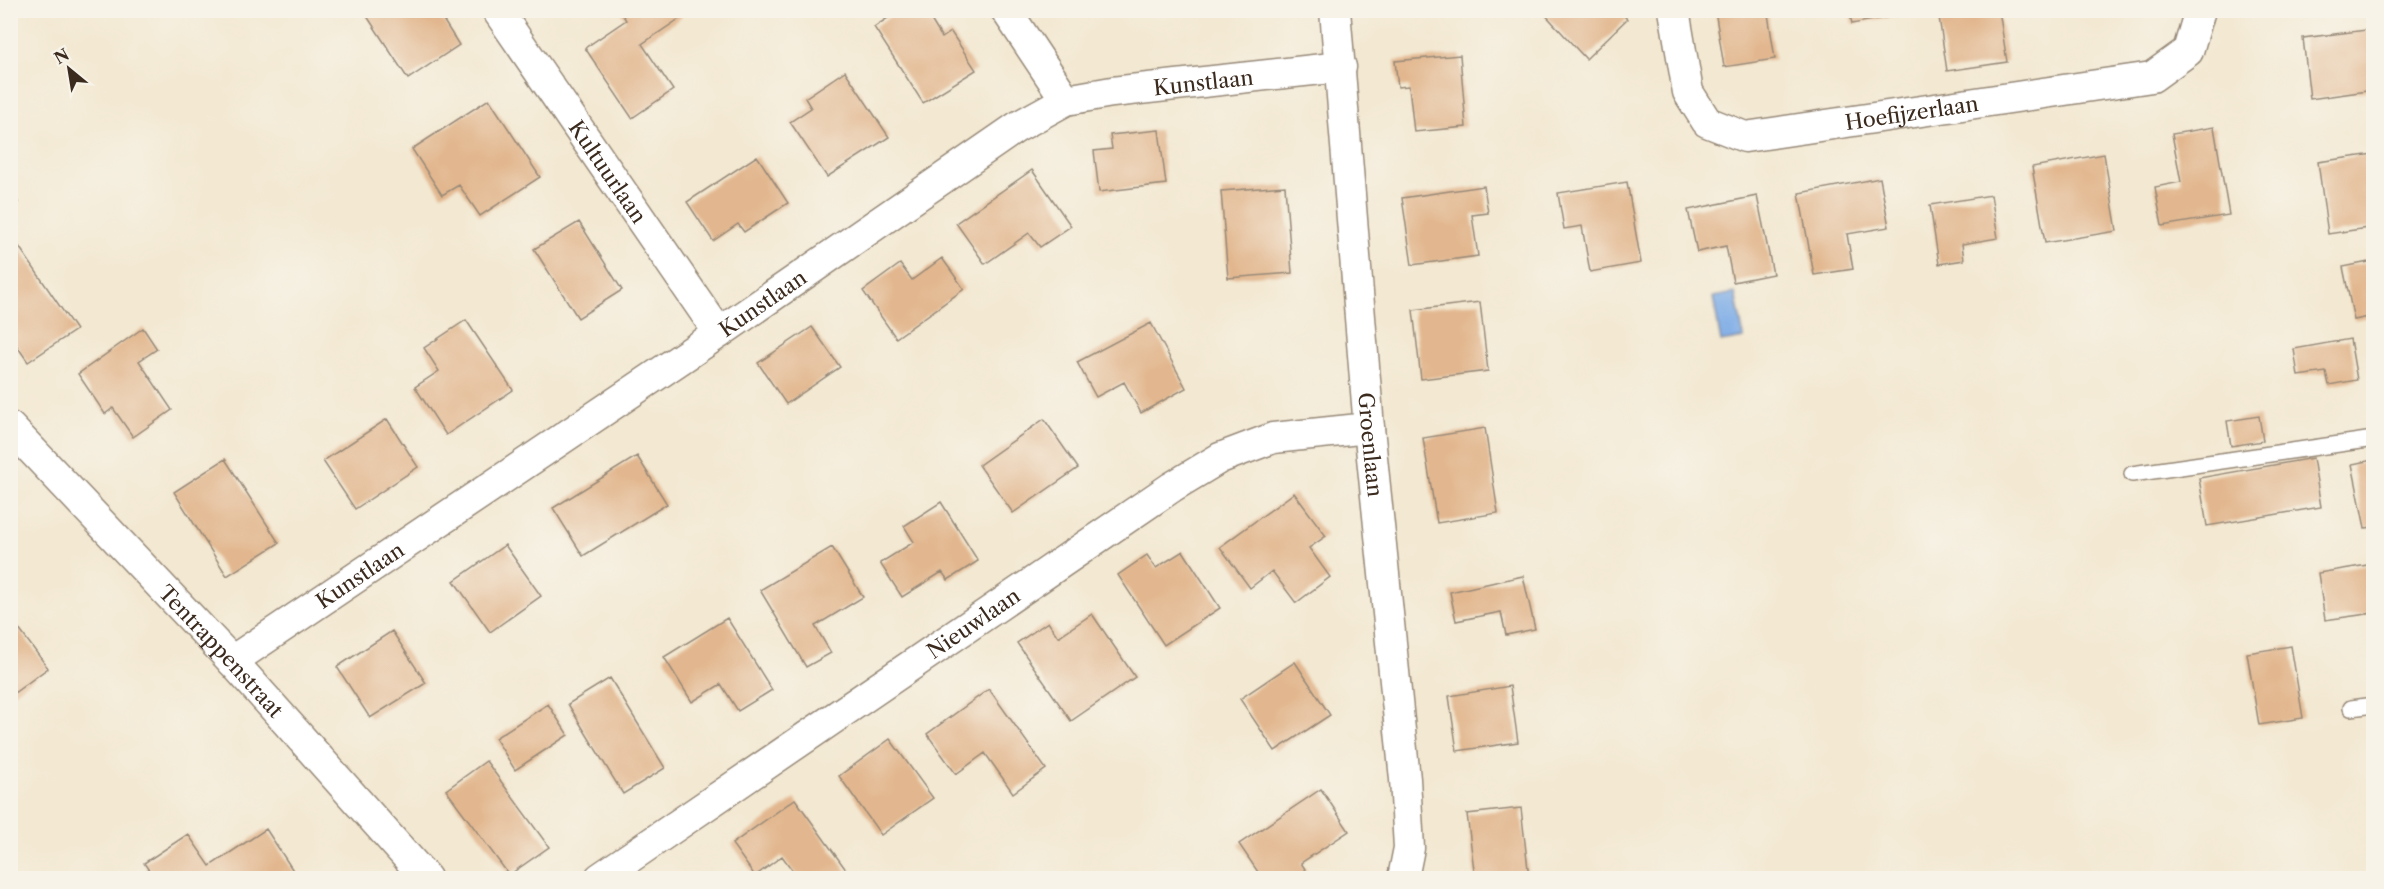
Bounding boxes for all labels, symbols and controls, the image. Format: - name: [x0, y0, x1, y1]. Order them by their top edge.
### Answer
- north arrow: [39, 39, 99, 99]
- text: N: [50, 44, 73, 68]
- street label: Kunstlaan: [1152, 64, 1255, 100]
- street label: Hoefijzerlaan: [1843, 90, 1980, 135]
- street label: Kultuurlaan: [564, 115, 652, 228]
- street label: Kunstlaan: [714, 264, 811, 342]
- street label: Groenlaan: [1354, 391, 1388, 498]
- street label: Kunstlaan: [311, 537, 408, 613]
- street label: Tentrappenstraat: [154, 580, 289, 723]
- street label: Nieuwlaan: [922, 582, 1024, 663]

